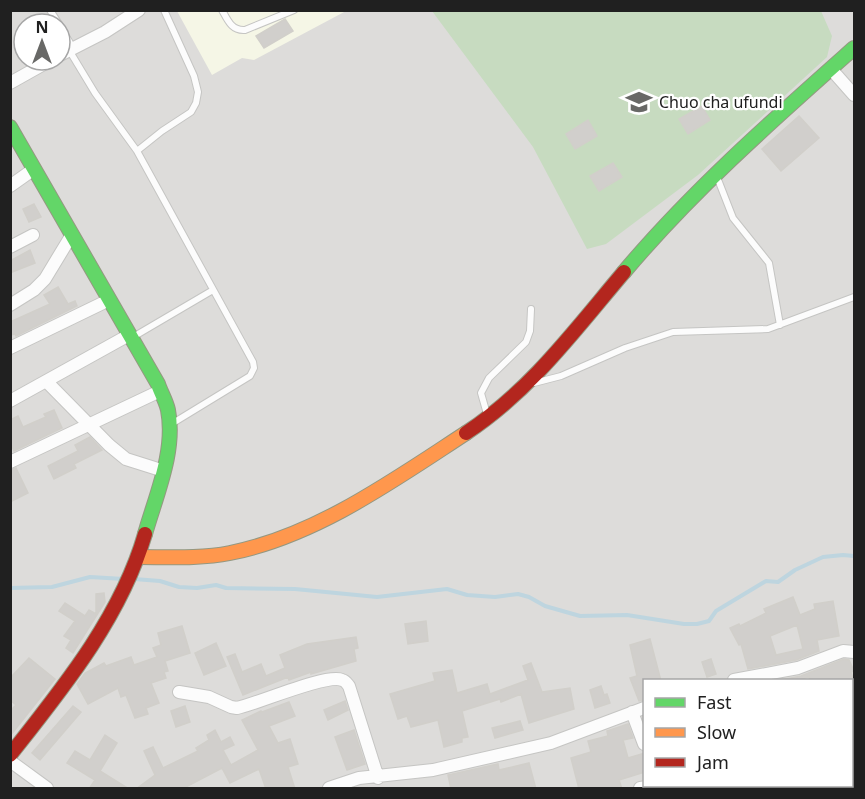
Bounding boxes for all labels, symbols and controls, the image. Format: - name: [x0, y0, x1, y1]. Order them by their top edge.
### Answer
- north arrow: [12, 12, 72, 72]
- text: N: [35, 16, 49, 38]
- school or university icon: Chuo cha ufundi: [624, 87, 654, 117]
- place label: Chuo cha ufundi: [659, 91, 783, 113]
- legend: [643, 679, 853, 787]
- text: Fast: [697, 690, 732, 714]
- text: Slow: [697, 720, 736, 744]
- text: Jam: [695, 750, 729, 774]

